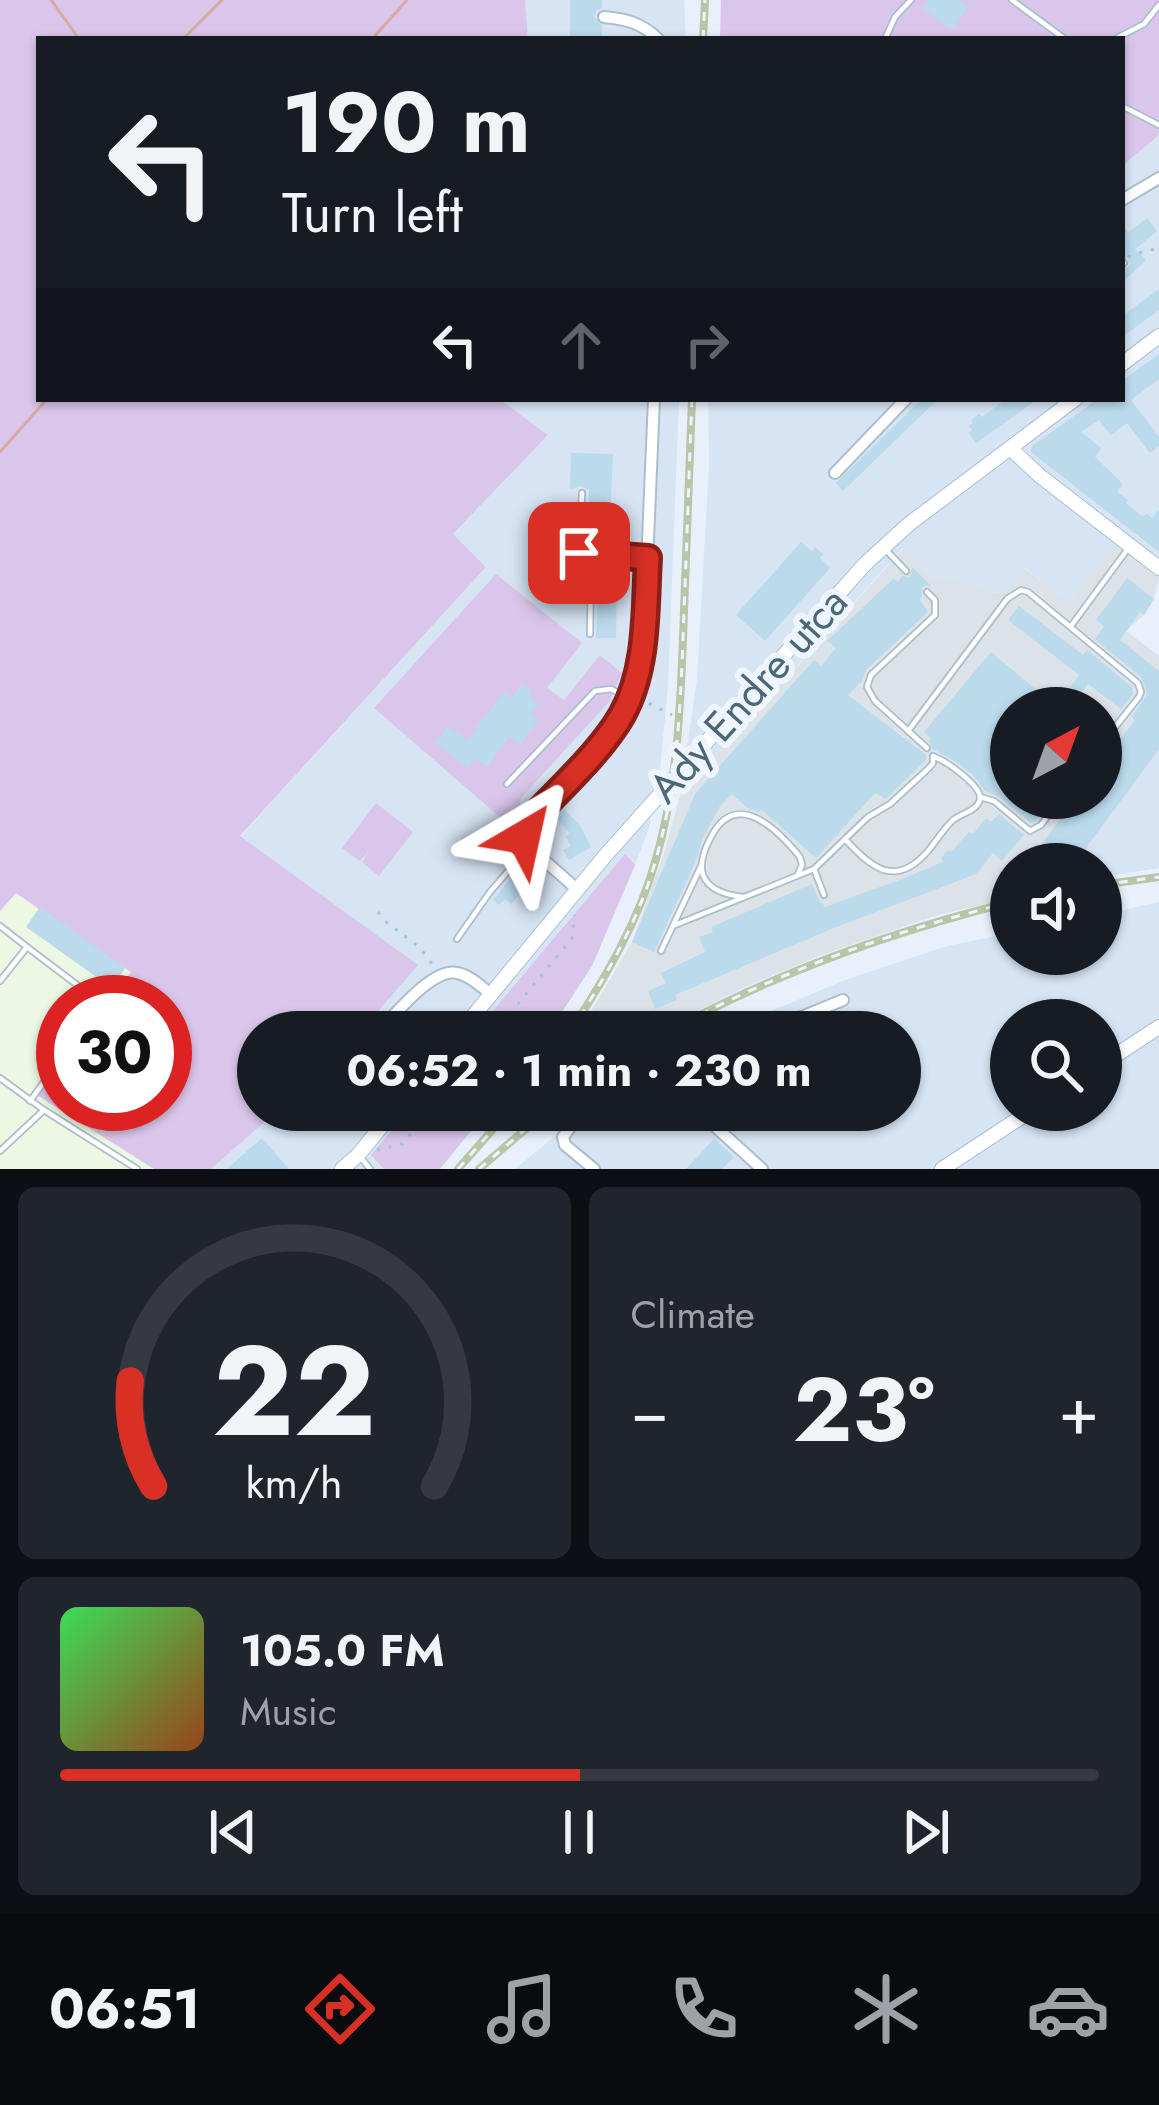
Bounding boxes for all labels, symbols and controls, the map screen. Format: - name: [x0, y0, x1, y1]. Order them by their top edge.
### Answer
- text: 190 m: [282, 62, 531, 184]
- icon: left: [84, 84, 240, 240]
- text: Turn left: [282, 174, 463, 252]
- icon: left: [422, 312, 488, 378]
- icon: ahead: [548, 312, 614, 378]
- icon: right: [674, 312, 740, 378]
- pin: [528, 502, 630, 604]
- icon: arrive: [546, 520, 612, 586]
- street label: Ady Endre utca: [634, 573, 862, 817]
- north arrow: [990, 687, 1122, 819]
- map controls: [990, 687, 1122, 1131]
- position arrow: [461, 774, 587, 900]
- button: sound: [990, 843, 1122, 975]
- speed limit sign: 30: [36, 975, 192, 1131]
- button: search: [990, 999, 1122, 1131]
- text: 06:52 · 1 min · 230 m: [346, 1038, 812, 1103]
- text: Climate: [631, 1286, 755, 1343]
- text: 22: [212, 1301, 376, 1482]
- text: 23°: [793, 1345, 935, 1475]
- text: −: [631, 1363, 669, 1459]
- text: +: [1058, 1363, 1099, 1459]
- text: km/h: [246, 1452, 343, 1514]
- text: 105.0 FM: [240, 1618, 444, 1683]
- text: Music: [240, 1683, 337, 1740]
- icon: previous: [200, 1799, 266, 1865]
- icon: pause: [546, 1799, 612, 1865]
- icon: next: [893, 1799, 959, 1865]
- icon: directions: [298, 1967, 382, 2051]
- icon: music: [480, 1967, 564, 2051]
- icon: phone: [662, 1967, 746, 2051]
- icon: climate: [844, 1967, 928, 2051]
- icon: car: [1026, 1967, 1110, 2051]
- text: 06:51: [49, 1970, 201, 2048]

